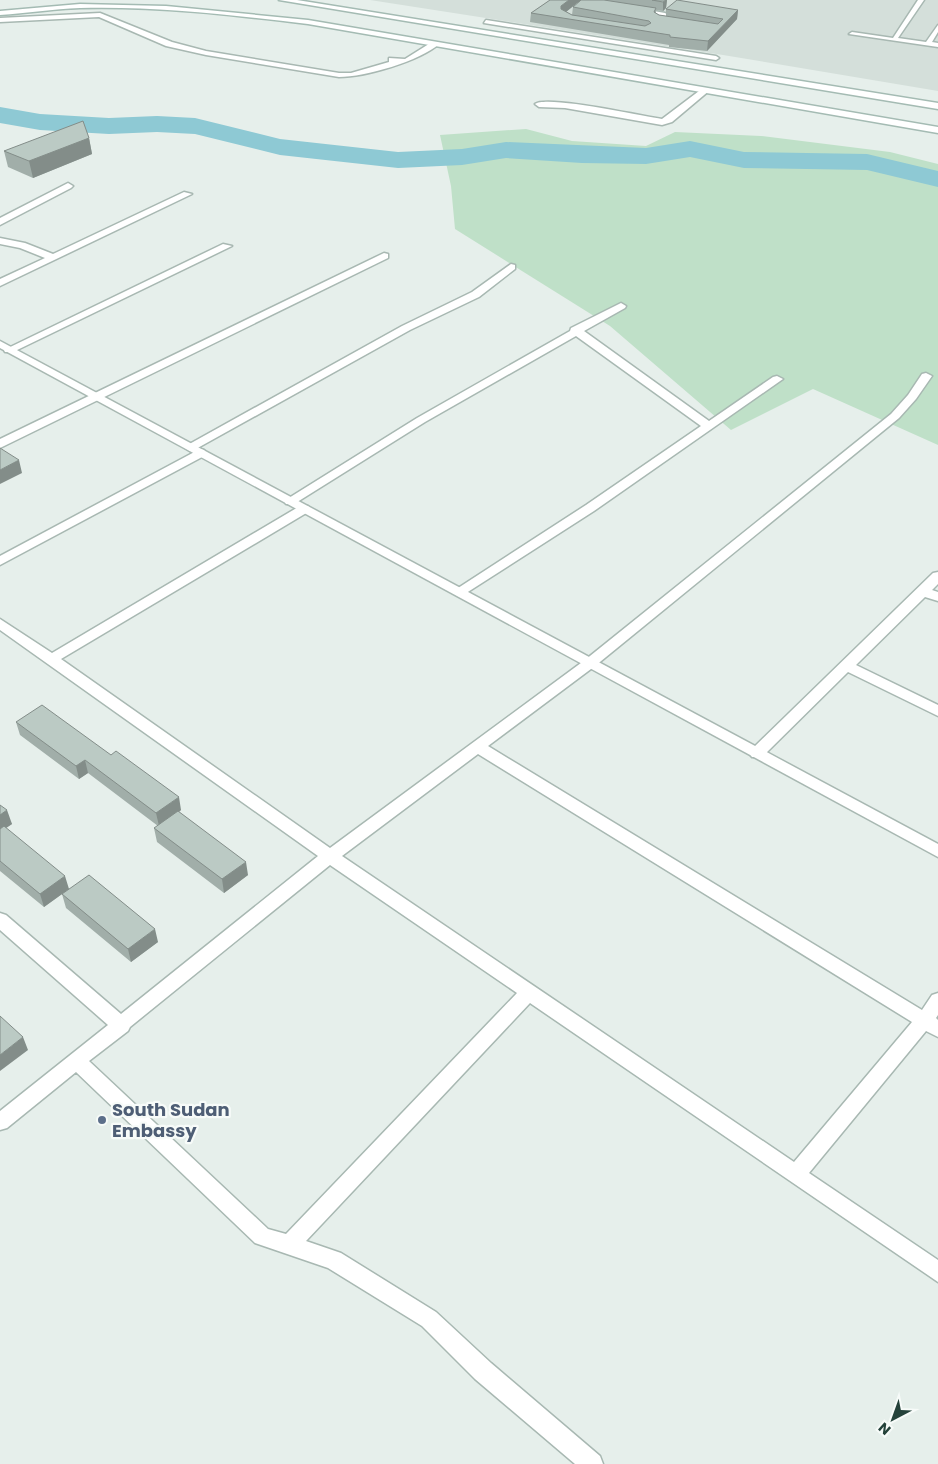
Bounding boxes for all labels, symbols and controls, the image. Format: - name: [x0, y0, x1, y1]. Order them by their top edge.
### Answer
- place label: South Sudan Embassy: [112, 1097, 230, 1143]
- marker: South Sudan Embassy: [96, 1114, 108, 1126]
- north arrow: [868, 1394, 918, 1444]
- text: N: [874, 1418, 895, 1440]

